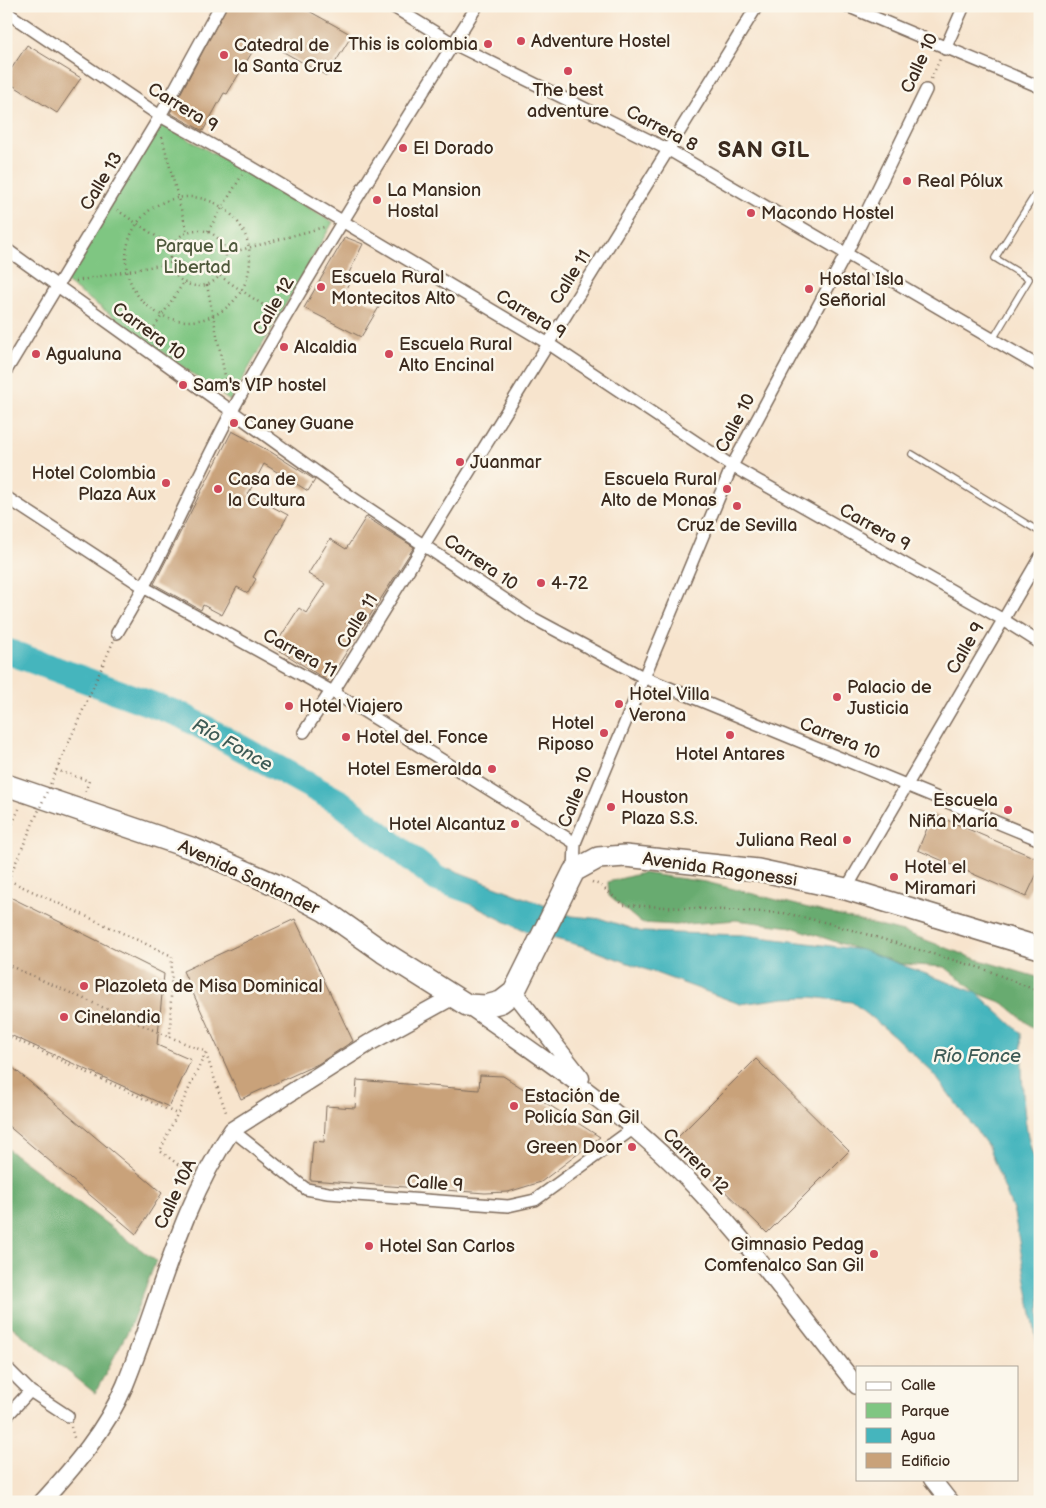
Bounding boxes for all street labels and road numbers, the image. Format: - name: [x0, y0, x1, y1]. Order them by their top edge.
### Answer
- street label: Calle 10: [896, 30, 942, 97]
- street label: Carrera 9: [144, 78, 222, 136]
- street label: Carrera 8: [622, 101, 701, 156]
- street label: Calle 13: [76, 148, 127, 214]
- street label: Calle 11: [546, 246, 595, 308]
- street label: Calle 12: [248, 273, 299, 339]
- street label: Carrera 9: [492, 285, 570, 343]
- street label: Carrera 10: [108, 298, 189, 365]
- street label: Calle 10: [711, 390, 760, 456]
- street label: Carrera 9: [836, 499, 914, 556]
- street label: Carrera 10: [440, 530, 522, 595]
- street label: Calle 11: [333, 590, 382, 652]
- street label: Calle 9: [942, 618, 989, 678]
- street label: Carrera 11: [259, 625, 340, 682]
- street label: Carrera 10: [796, 713, 883, 764]
- street label: Calle 10: [554, 764, 597, 831]
- street label: Avenida Santander: [175, 836, 323, 920]
- street label: Avenida Ragonessi: [641, 848, 799, 891]
- street label: Carrera 12: [658, 1124, 733, 1199]
- street label: Calle 10A: [150, 1156, 201, 1233]
- street label: Calle 9: [406, 1171, 464, 1196]

